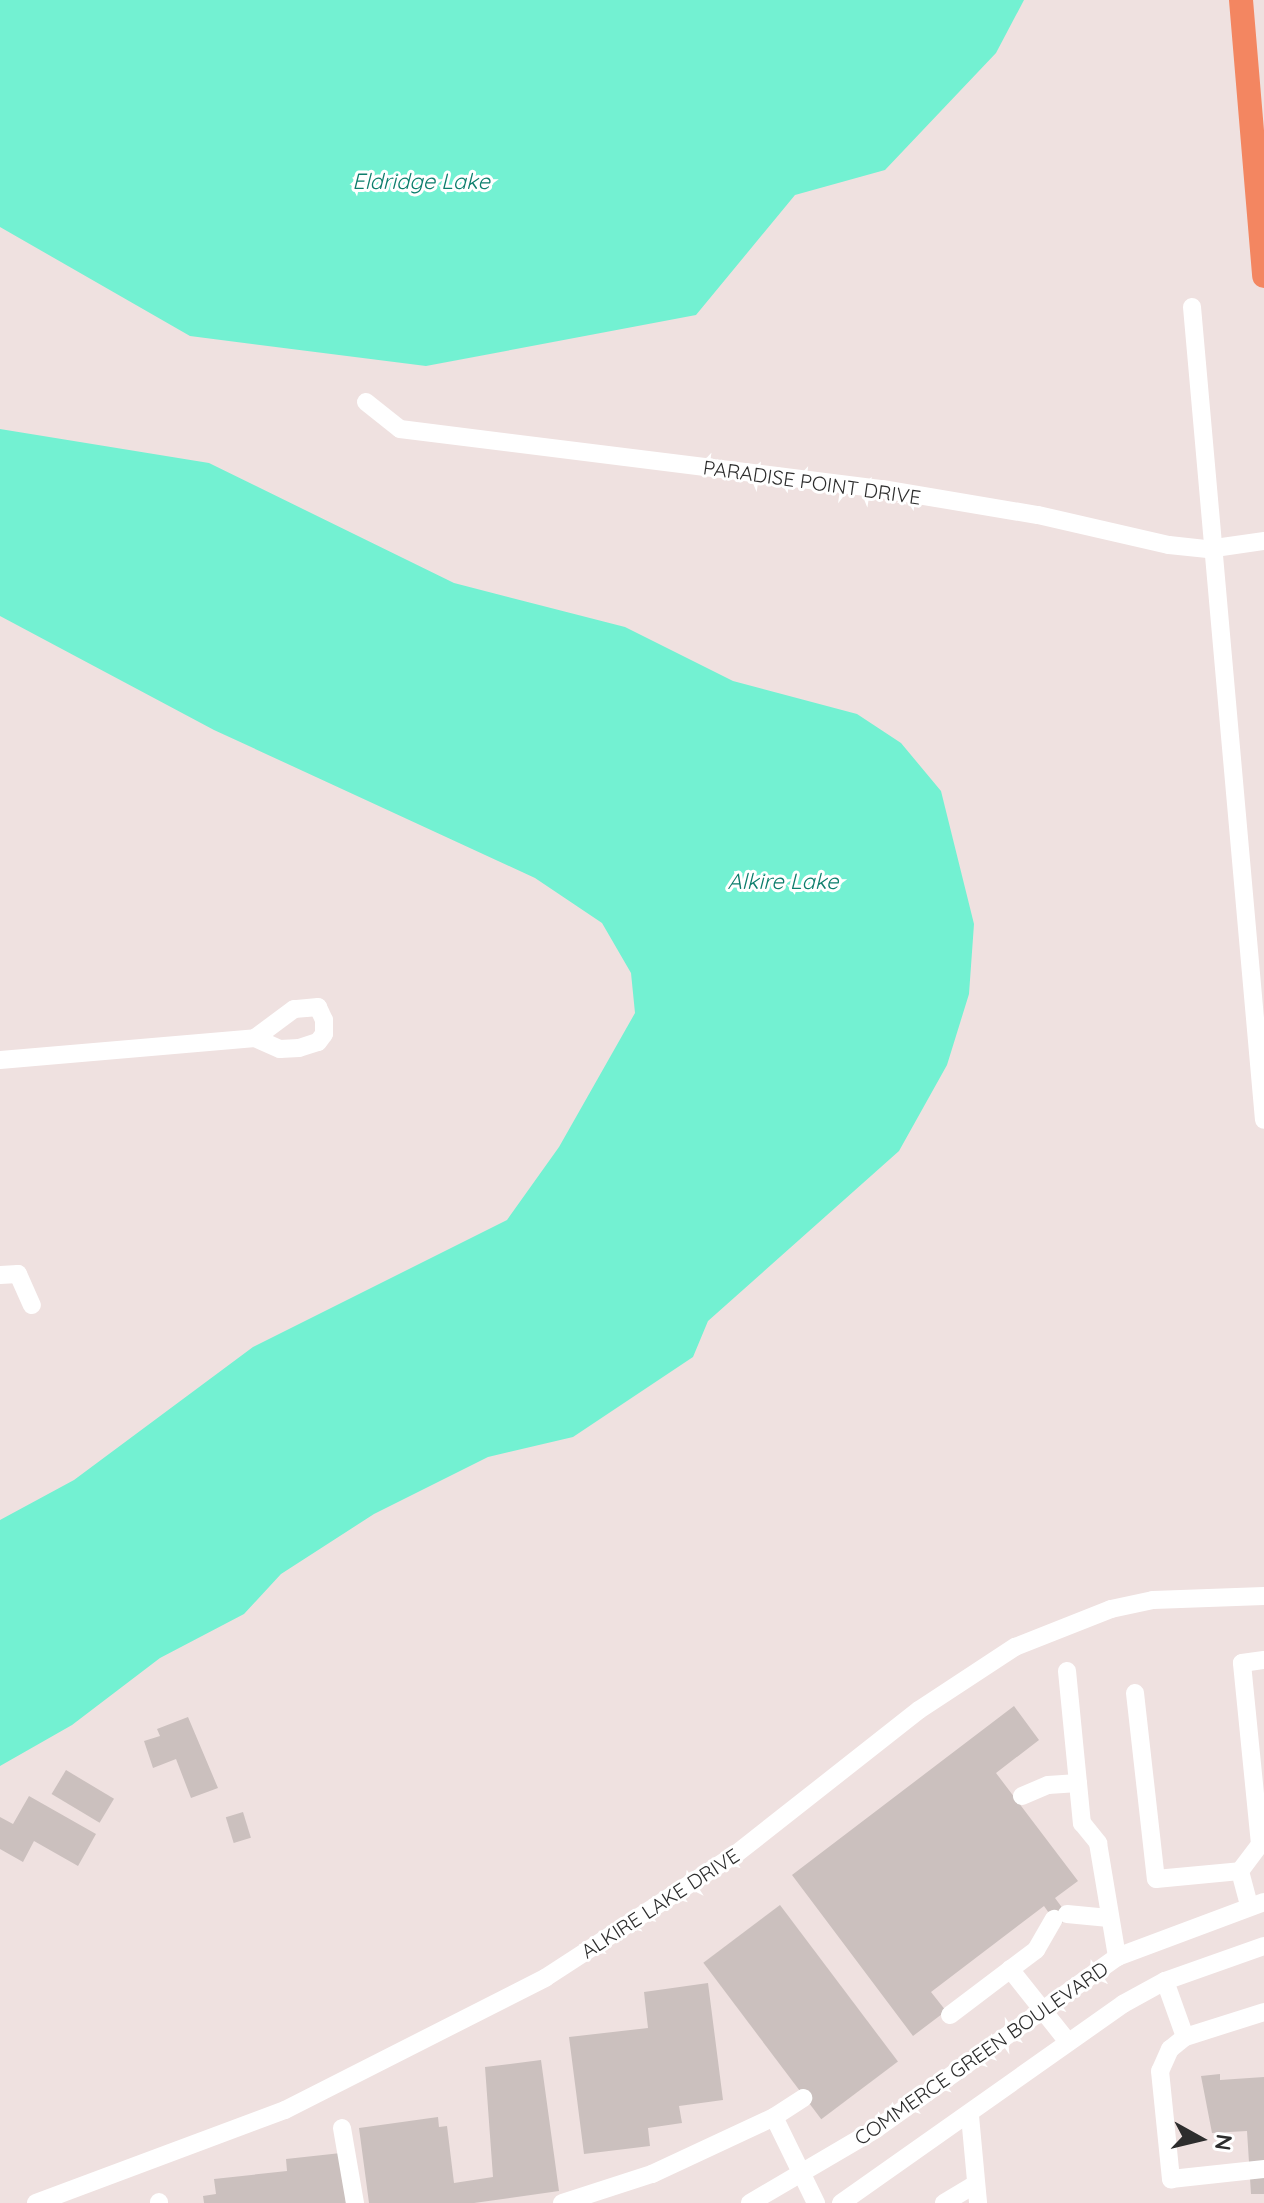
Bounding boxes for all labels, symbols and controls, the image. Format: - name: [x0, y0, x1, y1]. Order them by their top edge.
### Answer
- water label: Eldridge Lake: [352, 169, 490, 195]
- street label: PARADISE POINT DRIVE: [702, 455, 922, 509]
- water label: Alkire Lake: [728, 869, 838, 895]
- street label: ALKIRE LAKE DRIVE: [576, 1843, 744, 1963]
- street label: COMMERCE GREEN BOULEVARD: [850, 1956, 1112, 2150]
- north arrow: [1160, 2099, 1240, 2179]
- text: N: [1209, 2132, 1239, 2152]

